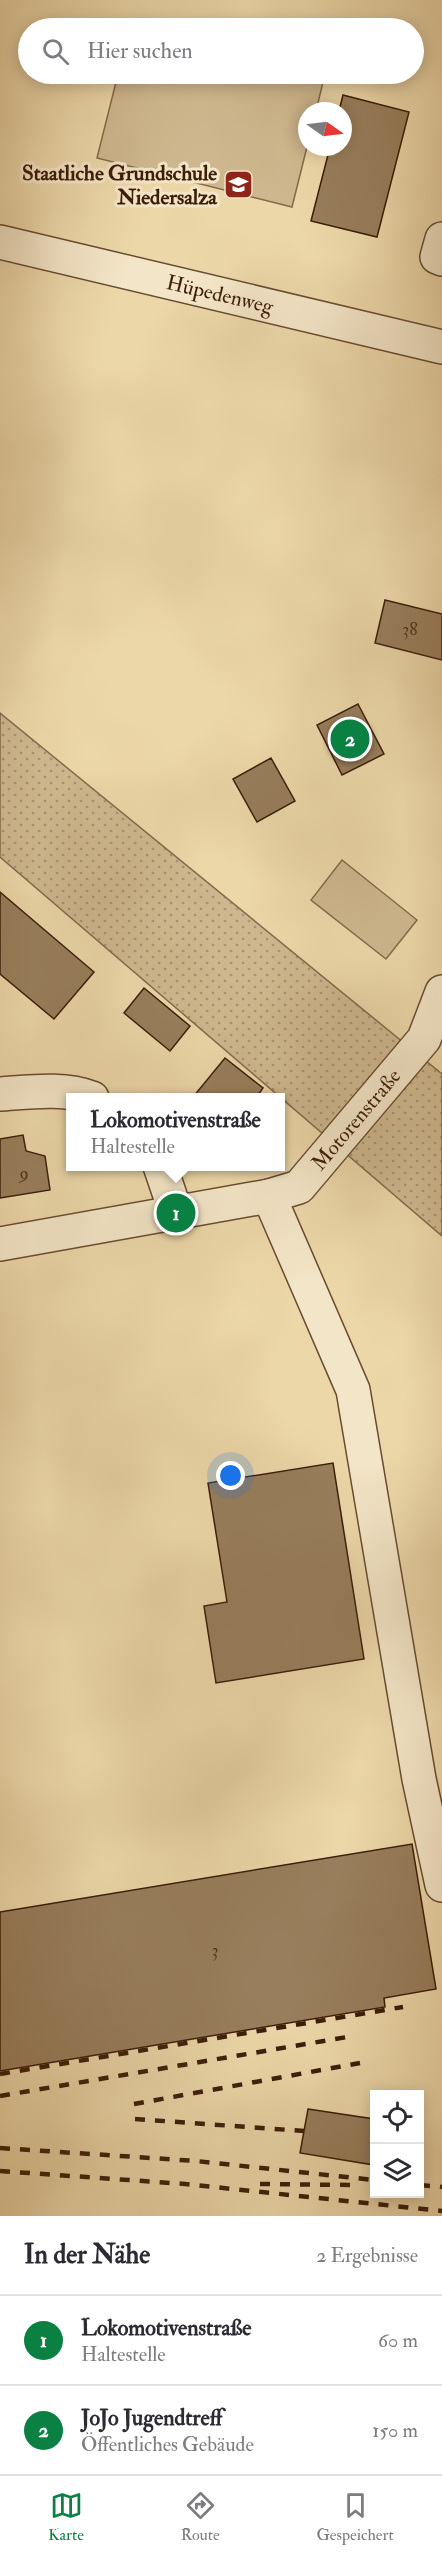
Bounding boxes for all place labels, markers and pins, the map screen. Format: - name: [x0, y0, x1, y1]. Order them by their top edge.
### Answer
- place label: Staatliche Grundschule Niedersalza: [22, 160, 218, 211]
- school or university icon: Staatliche Grundschule Niedersalza: [222, 169, 254, 201]
- pin: 2: [330, 716, 370, 762]
- pin: 1: [156, 1190, 195, 1236]

